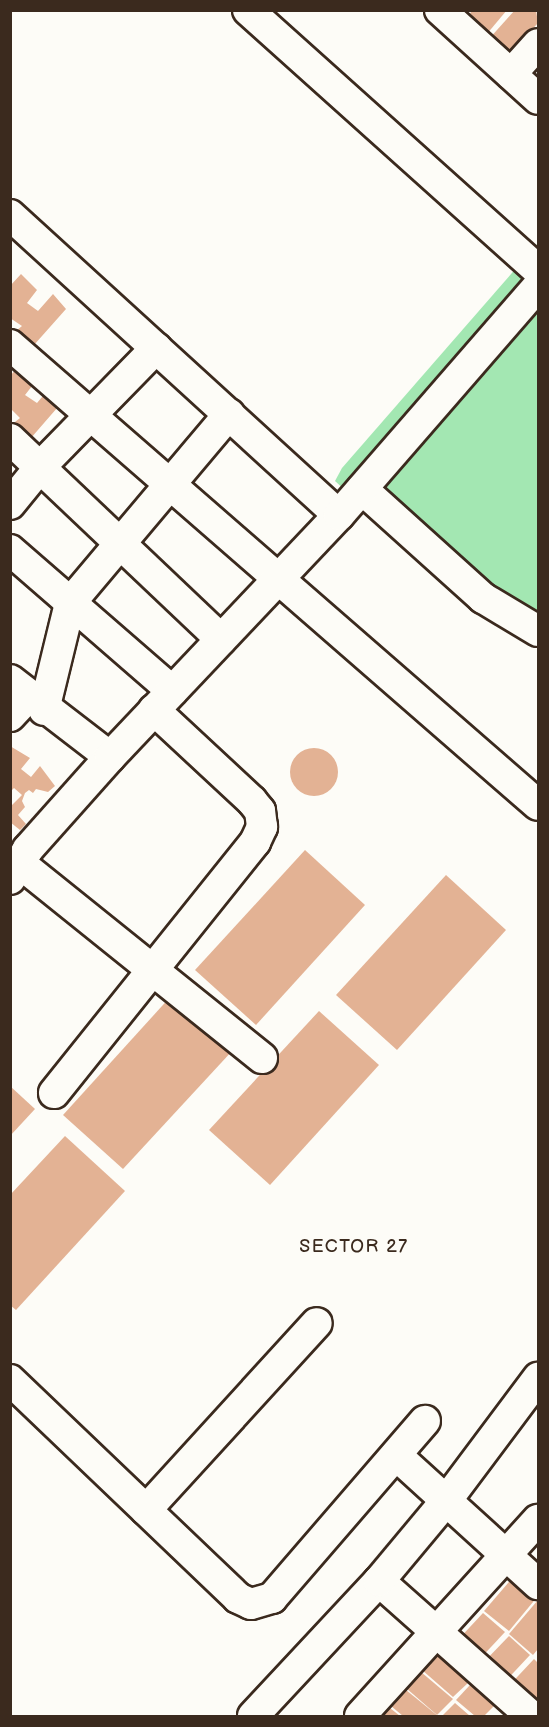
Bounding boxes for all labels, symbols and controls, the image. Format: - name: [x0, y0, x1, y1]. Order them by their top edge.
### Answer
- district label: SECTOR 27: [299, 1236, 409, 1258]

